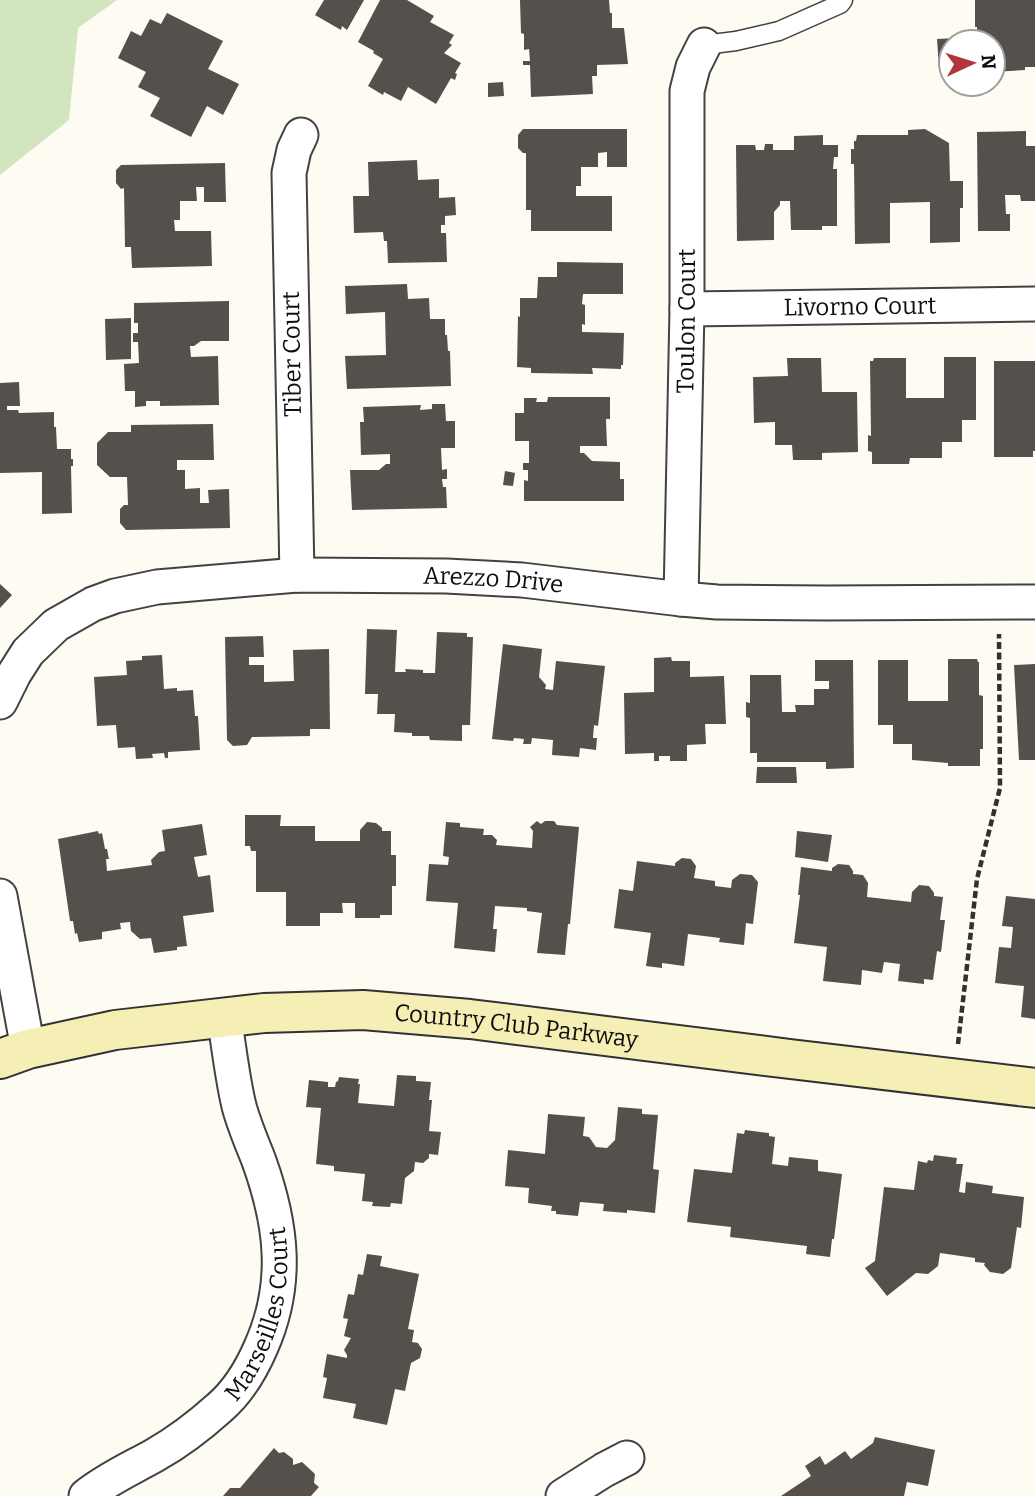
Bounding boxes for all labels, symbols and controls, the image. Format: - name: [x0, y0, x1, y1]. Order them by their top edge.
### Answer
- north arrow: [937, 28, 1007, 98]
- text: N: [976, 54, 1000, 70]
- street label: Toulon Court: [671, 248, 701, 394]
- street label: Tiber Court: [277, 291, 307, 417]
- street label: Livorno Court: [783, 291, 937, 322]
- street label: Arezzo Drive: [423, 562, 565, 599]
- street label: Country Club Parkway: [393, 999, 640, 1054]
- street label: Marseilles Court: [219, 1225, 293, 1407]

